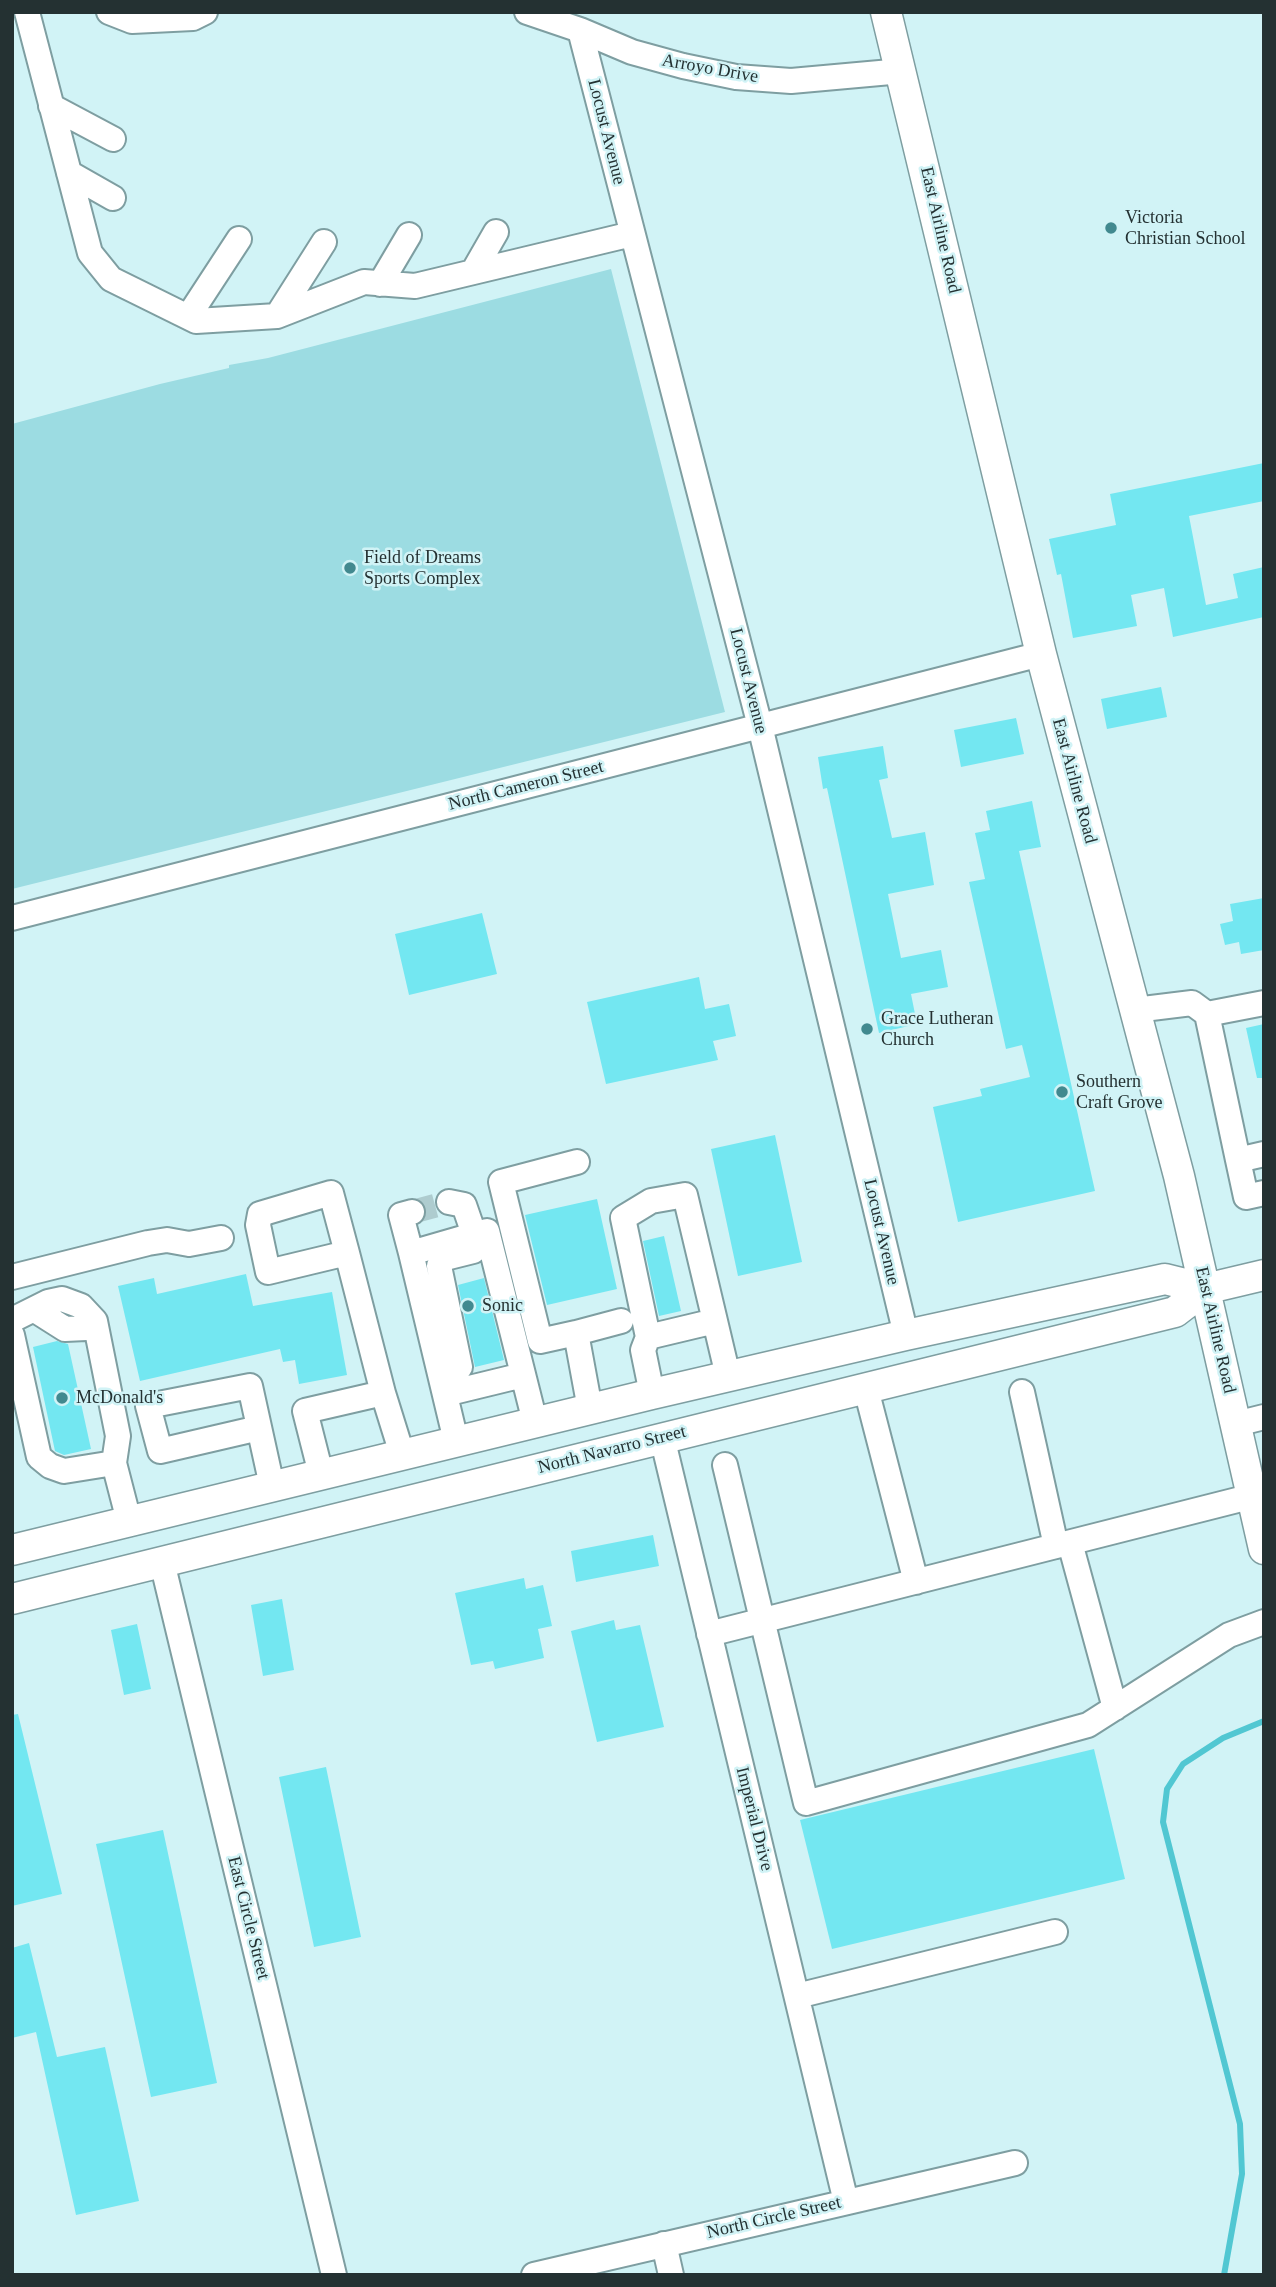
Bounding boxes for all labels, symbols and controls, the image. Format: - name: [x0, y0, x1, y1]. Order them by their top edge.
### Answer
- street label: Arroyo Drive: [660, 50, 760, 88]
- street label: Locust Avenue: [582, 77, 630, 187]
- street label: East Airline Road: [915, 165, 965, 295]
- place label: Victoria Christian School: [1125, 207, 1245, 249]
- marker: Victoria Christian School: [1103, 220, 1119, 236]
- place label: Field of Dreams Sports Complex: [364, 547, 481, 590]
- marker: Field of Dreams Sports Complex: [342, 560, 358, 576]
- street label: Locust Avenue: [724, 626, 772, 736]
- street label: East Airline Road: [1047, 716, 1101, 846]
- street label: North Cameron Street: [446, 756, 606, 816]
- place label: Grace Lutheran Church: [881, 1008, 993, 1050]
- marker: Grace Lutheran Church: [859, 1021, 875, 1037]
- place label: Southern Craft Grove: [1076, 1071, 1162, 1114]
- marker: Southern Craft Grove: [1054, 1084, 1070, 1100]
- street label: Locust Avenue: [858, 1177, 904, 1287]
- street label: East Airline Road: [1190, 1265, 1240, 1395]
- place label: Sonic: [482, 1295, 523, 1317]
- marker: Sonic: [460, 1298, 476, 1314]
- place label: McDonald's: [76, 1387, 163, 1409]
- marker: McDonald's: [54, 1390, 70, 1406]
- street label: North Navarro Street: [536, 1421, 688, 1479]
- street label: Imperial Drive: [731, 1765, 777, 1873]
- street label: East Circle Street: [222, 1854, 274, 1982]
- street label: North Circle Street: [705, 2192, 843, 2244]

